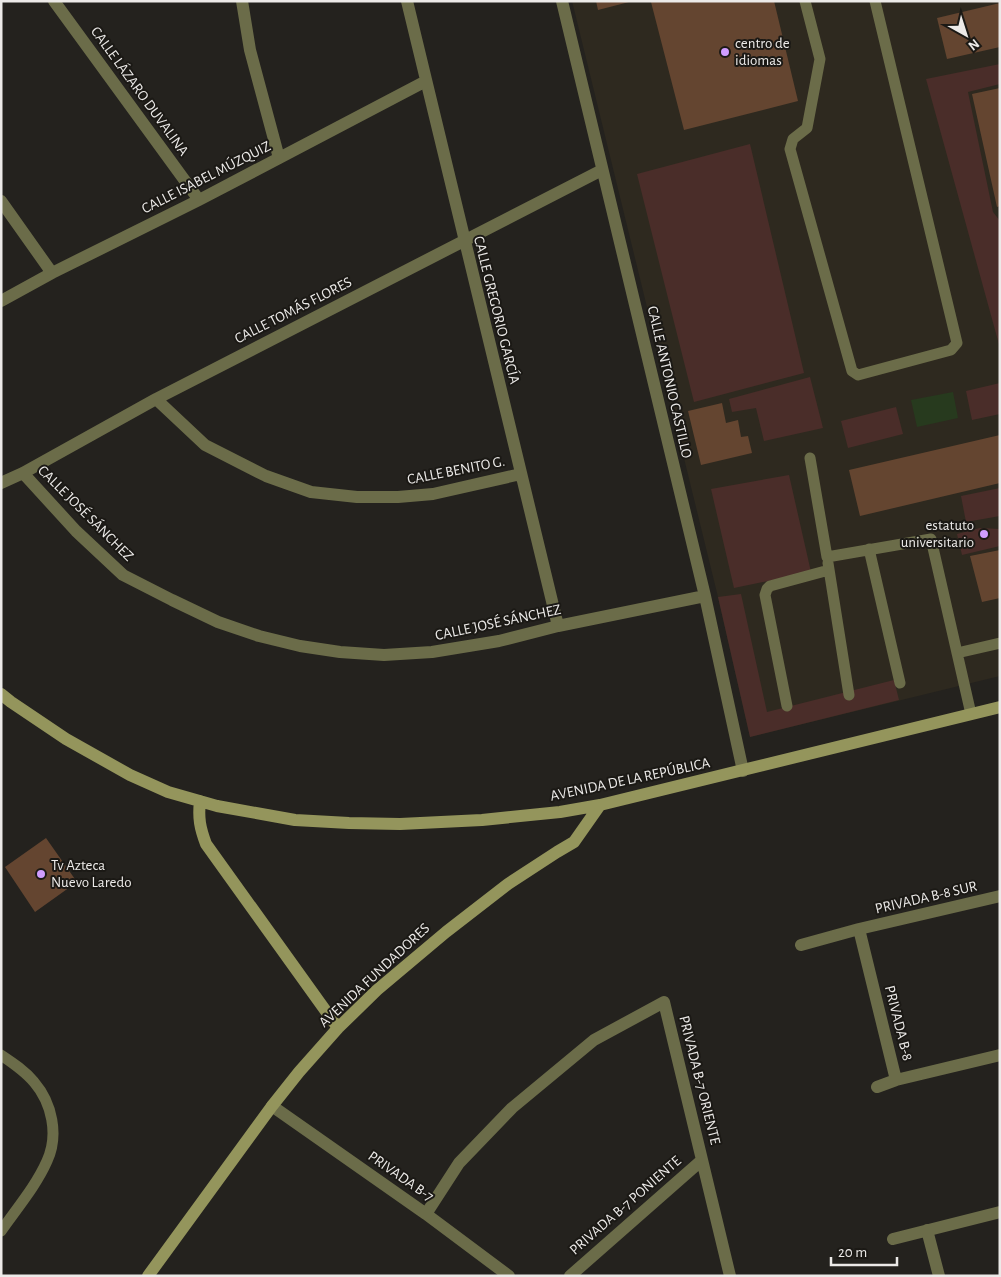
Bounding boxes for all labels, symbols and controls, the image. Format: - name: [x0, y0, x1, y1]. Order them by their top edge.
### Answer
- north arrow: [941, 10, 991, 60]
- street label: CALLE LÁZARO DUVALINA: [88, 23, 193, 159]
- place label: centro de idiomas: [735, 36, 790, 68]
- text: N: [965, 36, 982, 53]
- marker: centro de idiomas: [719, 46, 731, 58]
- street label: CALLE ISABEL MÚZQUIZ: [138, 137, 273, 216]
- street label: CALLE GREGORIO GARCÍA: [471, 234, 524, 386]
- street label: CALLE TOMÁS FLORES: [231, 273, 354, 346]
- street label: CALLE ANTONIO CASTILLO: [645, 305, 694, 460]
- street label: CALLE BENITO G.: [406, 454, 506, 487]
- street label: CALLE JOSÉ SÁNCHEZ: [35, 461, 138, 564]
- place label: estatuto universitario: [901, 518, 974, 550]
- marker: estatuto universitario: [978, 528, 990, 540]
- street label: CALLE JOSÉ SÁNCHEZ: [433, 600, 562, 643]
- street label: AVENIDA DE LA REPÚBLICA: [548, 753, 712, 804]
- place label: Tv Azteca Nuevo Laredo: [51, 858, 132, 890]
- marker: Tv Azteca Nuevo Laredo: [35, 868, 47, 880]
- street label: PRIVADA B-8 SUR: [874, 878, 979, 917]
- street label: AVENIDA FUNDADORES: [316, 920, 433, 1030]
- street label: PRIVADA B-8: [882, 984, 915, 1062]
- street label: PRIVADA B-7 ORIENTE: [676, 1014, 723, 1146]
- street label: PRIVADA B-7: [365, 1148, 436, 1204]
- street label: PRIVADA B-7 PONIENTE: [567, 1153, 684, 1258]
- scale bar: [831, 1234, 897, 1266]
- text: 20 m: [838, 1245, 867, 1260]

